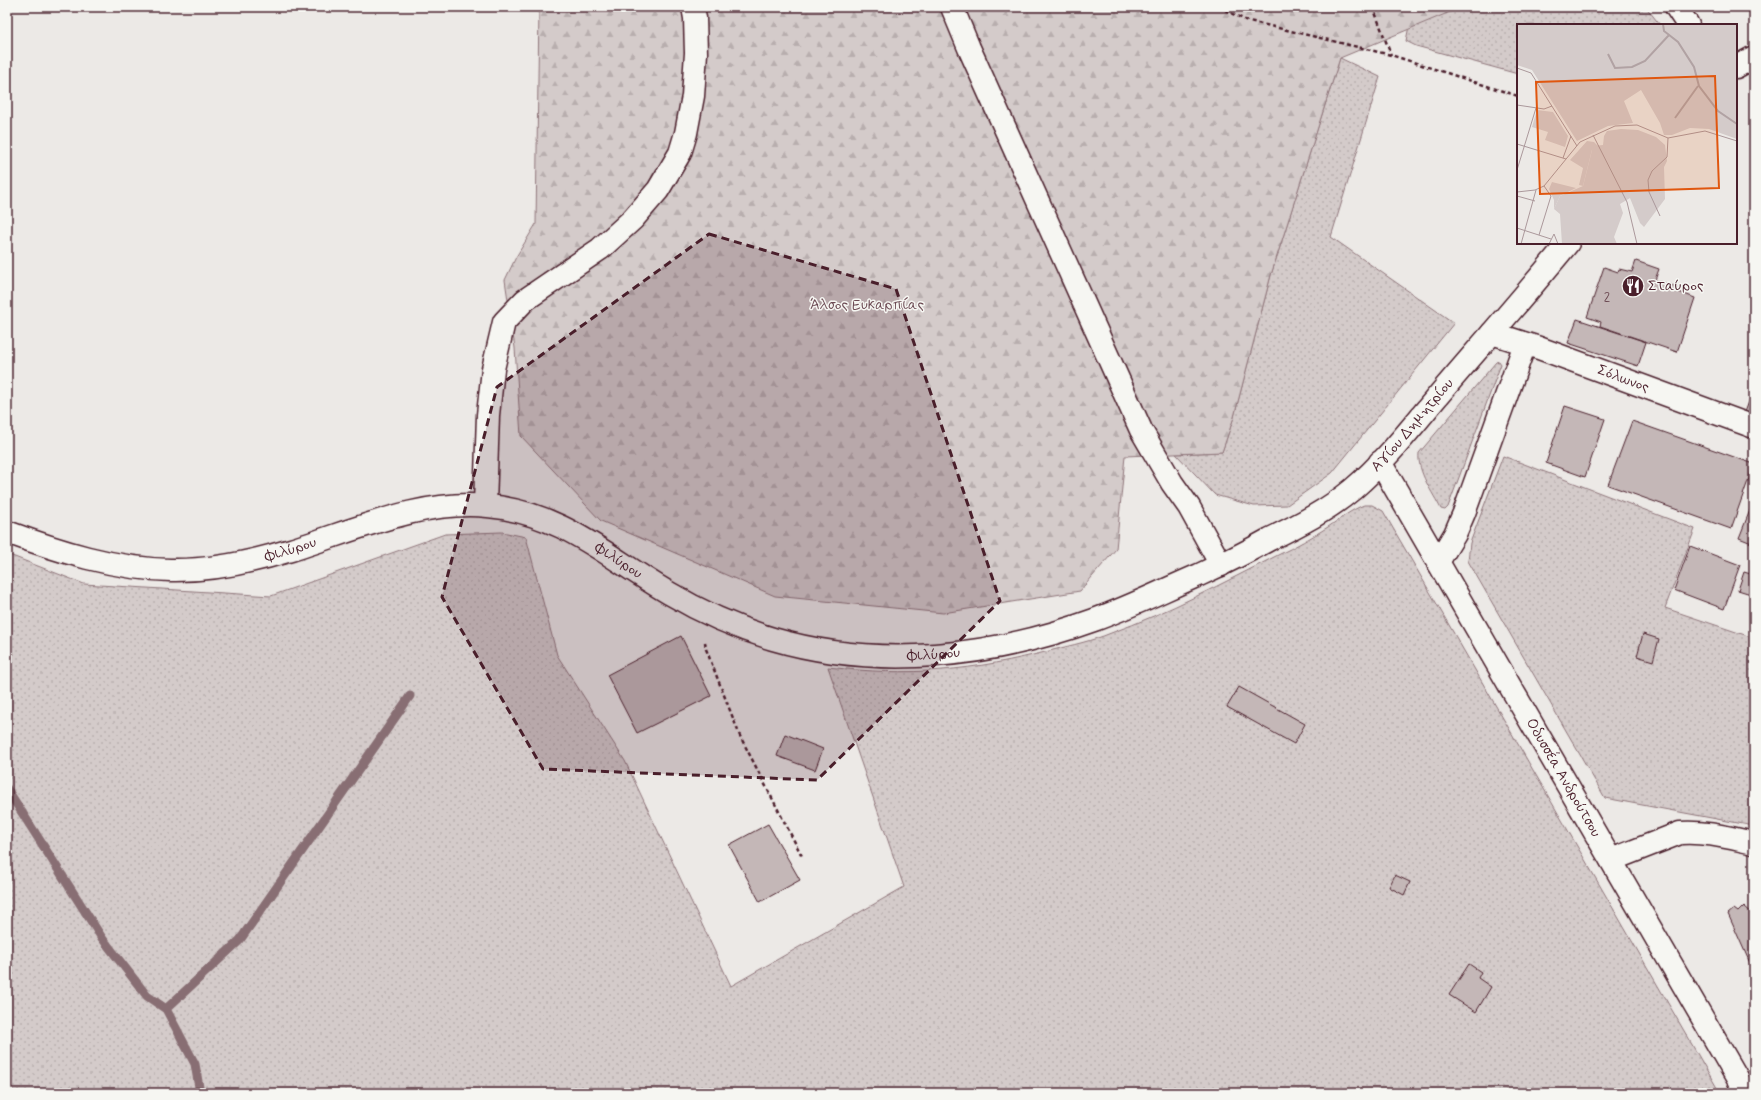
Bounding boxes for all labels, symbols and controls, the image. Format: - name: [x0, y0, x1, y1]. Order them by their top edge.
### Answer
- inset map: [1517, 24, 1737, 244]
- restaurant icon: Σταύρος: [1620, 273, 1646, 299]
- place label: Σταύρος: [1648, 276, 1704, 296]
- house number: 2: [1604, 289, 1611, 306]
- park label: Άλσος Ευκαρπίας: [810, 295, 924, 315]
- street label: Σόλωνος: [1594, 360, 1652, 398]
- street label: Αγίου Δημητρίου: [1367, 374, 1459, 477]
- street label: Φιλύρου: [262, 532, 319, 567]
- street label: Φιλύρου: [590, 537, 646, 584]
- street label: Φιλύρου: [906, 643, 961, 666]
- street label: Οδυσσέα Ανδρούτσου: [1521, 715, 1606, 841]

